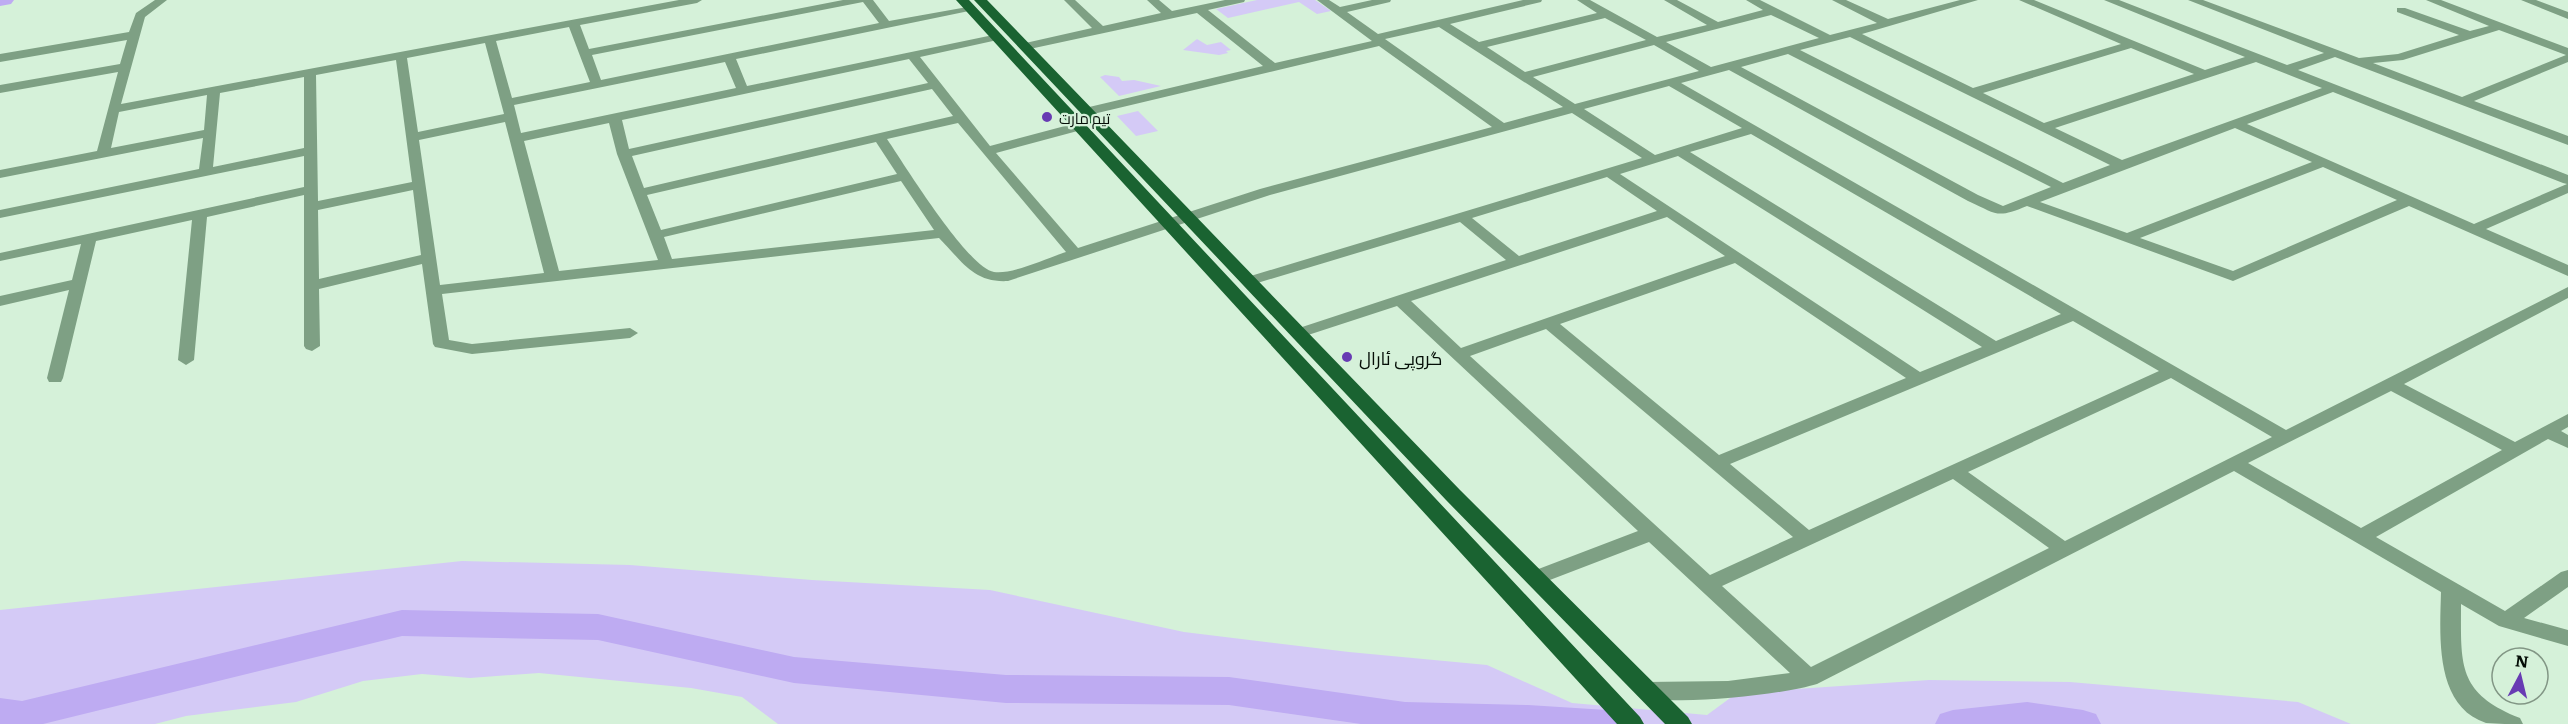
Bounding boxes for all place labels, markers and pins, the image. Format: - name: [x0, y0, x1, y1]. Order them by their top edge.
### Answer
- place label: تیم مارت: [1059, 106, 1110, 129]
- marker: تیم مارت: [1040, 110, 1054, 124]
- place label: گروپی ئارال: [1359, 344, 1442, 371]
- marker: گروپی ئارال: [1340, 350, 1354, 364]

